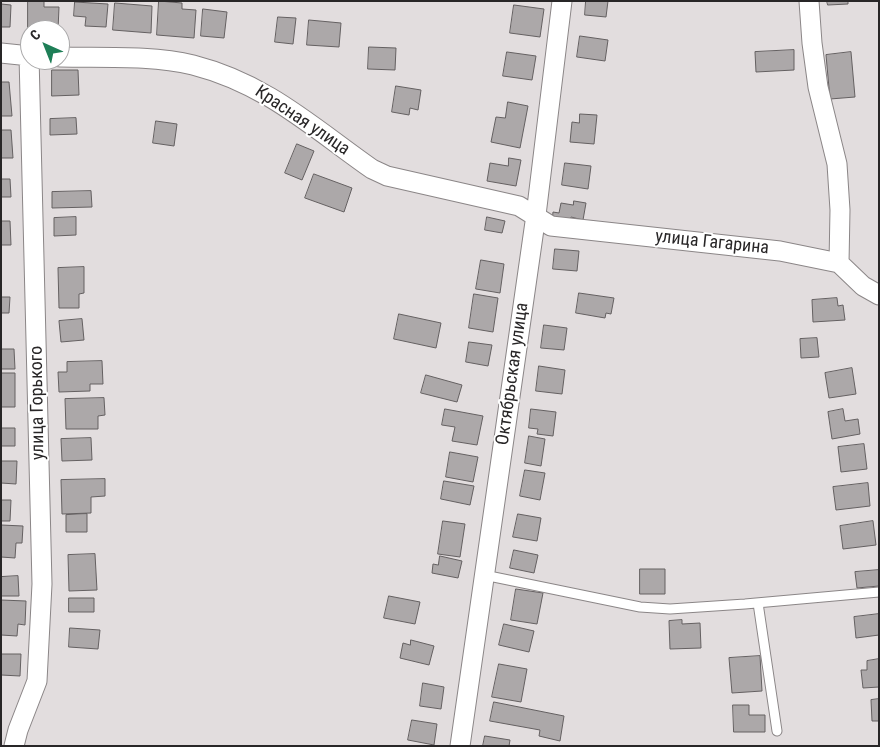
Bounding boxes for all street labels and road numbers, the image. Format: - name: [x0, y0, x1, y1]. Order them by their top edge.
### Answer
- street label: Красная улица: [250, 81, 354, 161]
- street label: улица Гагарина: [654, 226, 770, 260]
- street label: Октябрьская улица: [492, 301, 534, 447]
- street label: улица Горького: [26, 346, 50, 460]

